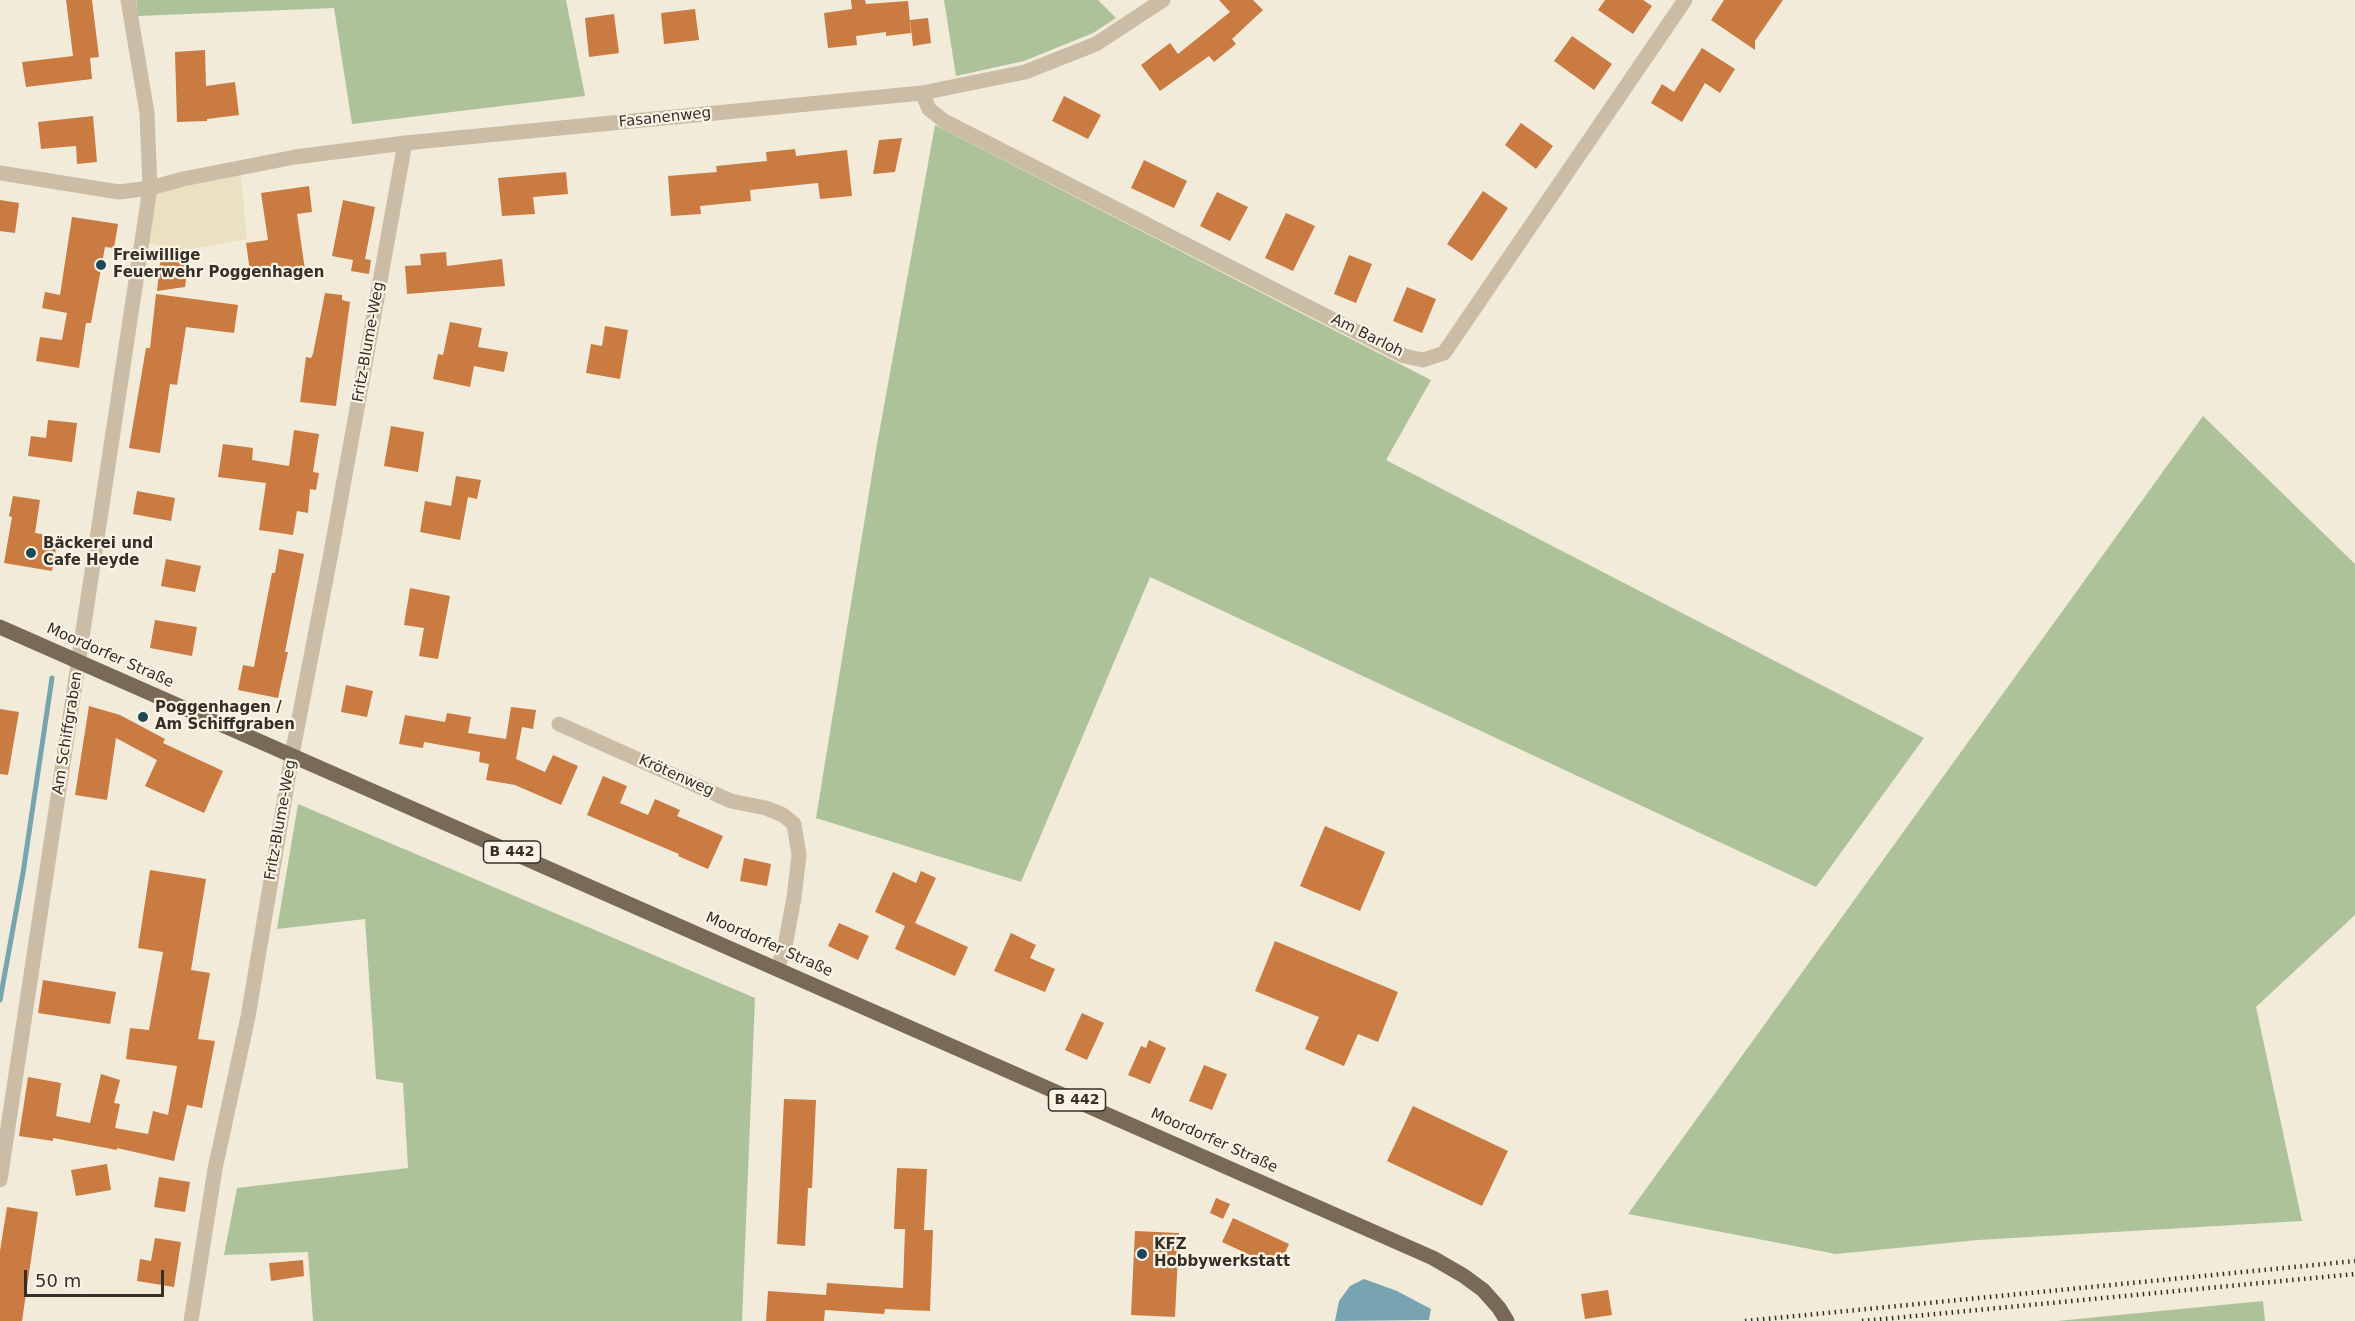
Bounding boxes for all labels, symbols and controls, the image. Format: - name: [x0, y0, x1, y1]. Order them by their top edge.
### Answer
- street label: Fasanenweg: [618, 104, 712, 132]
- place label: Freiwillige Feuerwehr Poggenhagen: [113, 247, 324, 282]
- marker: Freiwillige Feuerwehr Poggenhagen: [94, 258, 108, 272]
- street label: Fritz-Blume-Weg: [350, 280, 388, 404]
- street label: Am Barloh: [1328, 311, 1406, 361]
- place label: Bäckerei und Cafe Heyde: [43, 535, 153, 570]
- marker: Bäckerei und Cafe Heyde: [24, 546, 38, 560]
- street label: Moordorfer Straße: [44, 620, 176, 692]
- street label: Am Schiffgraben: [49, 670, 87, 796]
- place label: Poggenhagen / Am Schiffgraben: [155, 699, 295, 734]
- marker: Poggenhagen / Am Schiffgraben: [136, 710, 150, 724]
- street label: Krötenweg: [636, 751, 716, 801]
- street label: Fritz-Blume-Weg: [262, 758, 300, 882]
- road number: B 442: [484, 841, 540, 863]
- street label: Moordorfer Straße: [703, 909, 835, 981]
- road number: B 442: [1048, 1089, 1106, 1111]
- street label: Moordorfer Straße: [1148, 1105, 1280, 1177]
- place label: KFZ Hobbywerkstatt: [1154, 1236, 1290, 1271]
- marker: KFZ Hobbywerkstatt: [1135, 1247, 1149, 1261]
- scale bar: [27, 1258, 166, 1296]
- text: 50 m: [35, 1270, 81, 1291]

